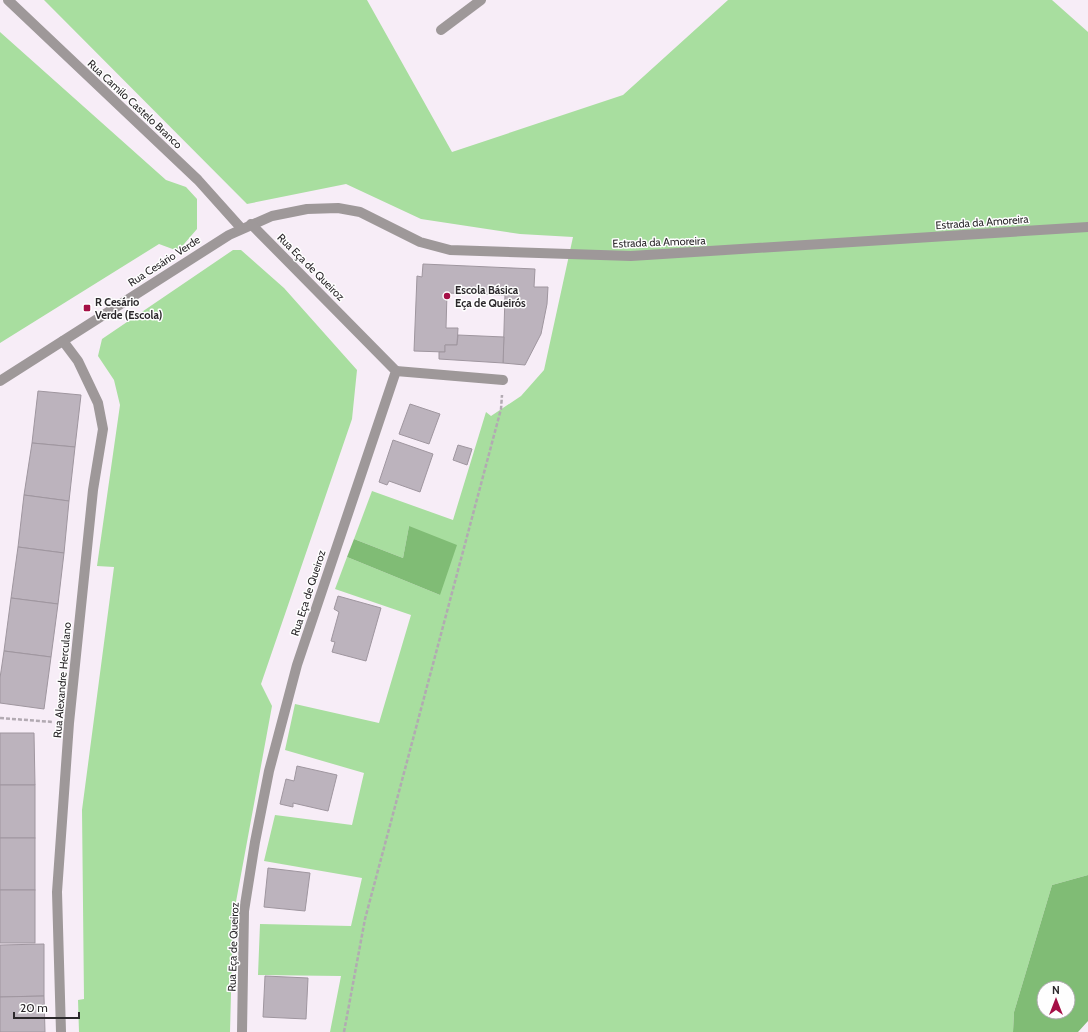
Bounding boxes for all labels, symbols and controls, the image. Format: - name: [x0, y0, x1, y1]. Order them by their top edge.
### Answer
- street label: Rua Camilo Castelo Branco: [85, 56, 185, 152]
- street label: Estrada da Amoreira: [935, 212, 1030, 232]
- street label: Rua Eça de Queiroz: [274, 230, 348, 304]
- street label: Rua Cesário Verde: [125, 232, 203, 290]
- street label: Estrada da Amoreira: [612, 233, 707, 251]
- place label: Escola Básica Eça de Queirós: [455, 283, 526, 310]
- marker: Escola Básica Eça de Queirós: [442, 291, 452, 301]
- place label: R Cesário Verde (Escola): [95, 295, 162, 322]
- marker: R Cesário Verde (Escola): [82, 303, 92, 313]
- street label: Rua Eça de Queiroz: [288, 548, 328, 638]
- street label: Rua Alexandre Herculano: [50, 621, 74, 739]
- street label: Rua Eça de Queiroz: [224, 902, 242, 992]
- north arrow: [1036, 980, 1076, 1020]
- text: N: [1052, 983, 1060, 997]
- scale bar: [14, 994, 79, 1020]
- text: 20 m: [20, 1000, 48, 1015]

